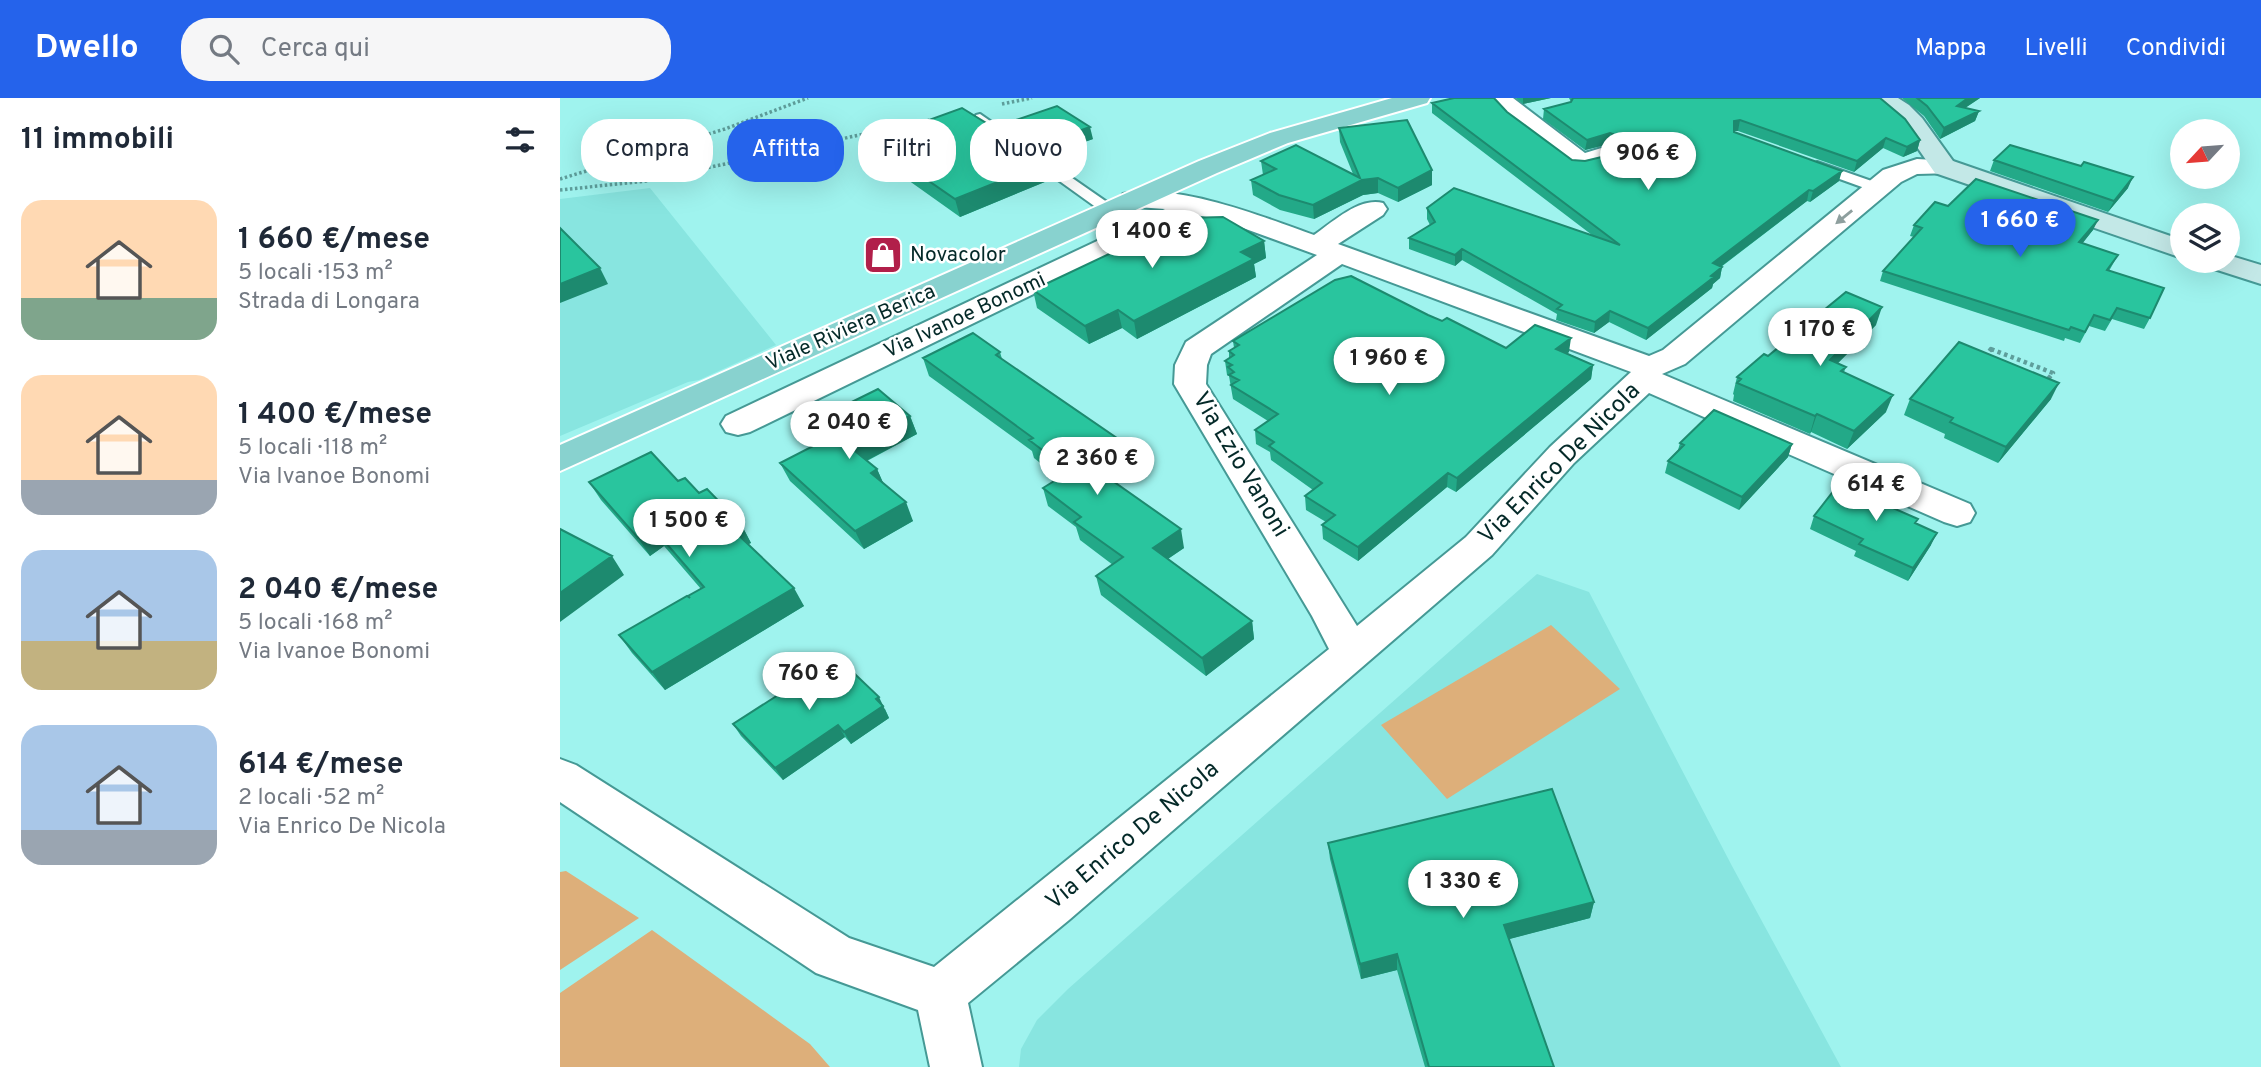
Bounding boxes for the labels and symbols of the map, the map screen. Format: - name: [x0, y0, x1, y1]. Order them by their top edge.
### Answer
- north arrow: [2170, 119, 2240, 189]
- pin: 906 €: [1599, 132, 1697, 192]
- pin: 1 660 €: [1955, 200, 2085, 259]
- one-way arrow: [1836, 209, 1854, 224]
- pin: 1 400 €: [1087, 211, 1217, 270]
- shop icon: Novacolor: [862, 234, 904, 276]
- place label: Novacolor: [910, 242, 1006, 269]
- street label: Via Ivanoe Bonomi: [880, 267, 1050, 365]
- street label: Viale Riviera Berica: [762, 279, 940, 377]
- pin: 1 170 €: [1755, 308, 1885, 368]
- pin: 1 960 €: [1324, 338, 1454, 397]
- street label: Via Enrico De Nicola: [1473, 377, 1647, 551]
- street label: Via Ezio Vanoni: [1185, 387, 1295, 543]
- pin: 2 040 €: [784, 402, 914, 461]
- pin: 2 360 €: [1032, 438, 1162, 497]
- pin: 614 €: [1827, 464, 1925, 523]
- pin: 1 500 €: [624, 500, 754, 559]
- pin: 760 €: [760, 652, 858, 712]
- street label: Via Enrico De Nicola: [1040, 755, 1226, 917]
- pin: 1 330 €: [1398, 860, 1528, 920]

